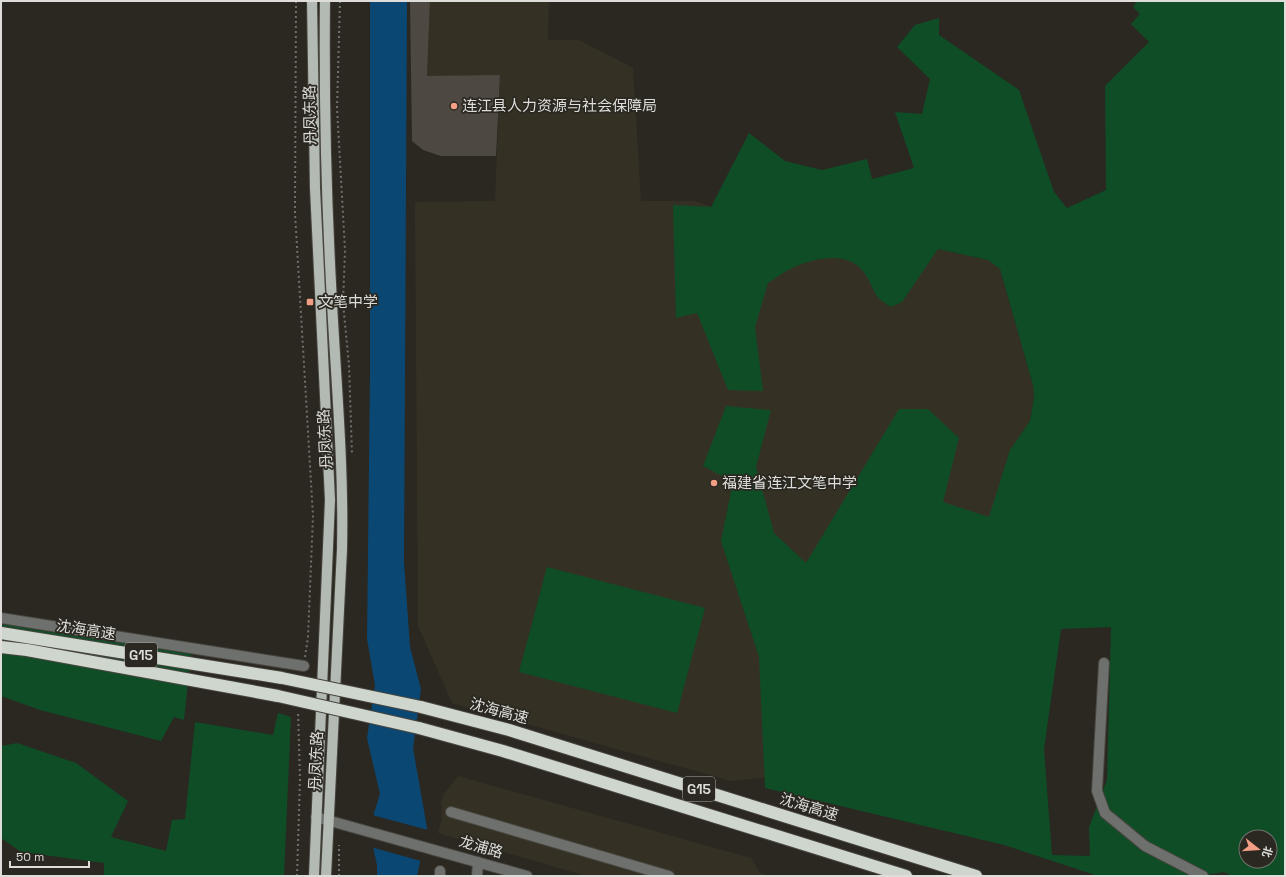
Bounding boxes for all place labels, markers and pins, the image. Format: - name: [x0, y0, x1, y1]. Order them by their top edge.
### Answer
- place label: 连江县人力资源与社会保障局: [462, 96, 657, 115]
- marker: 连江县人力资源与社会保障局: [449, 101, 459, 111]
- place label: 文笔中学: [318, 292, 378, 311]
- marker: 文笔中学: [305, 297, 315, 307]
- place label: 福建省连江文笔中学: [722, 473, 857, 492]
- marker: 福建省连江文笔中学: [709, 478, 719, 488]

